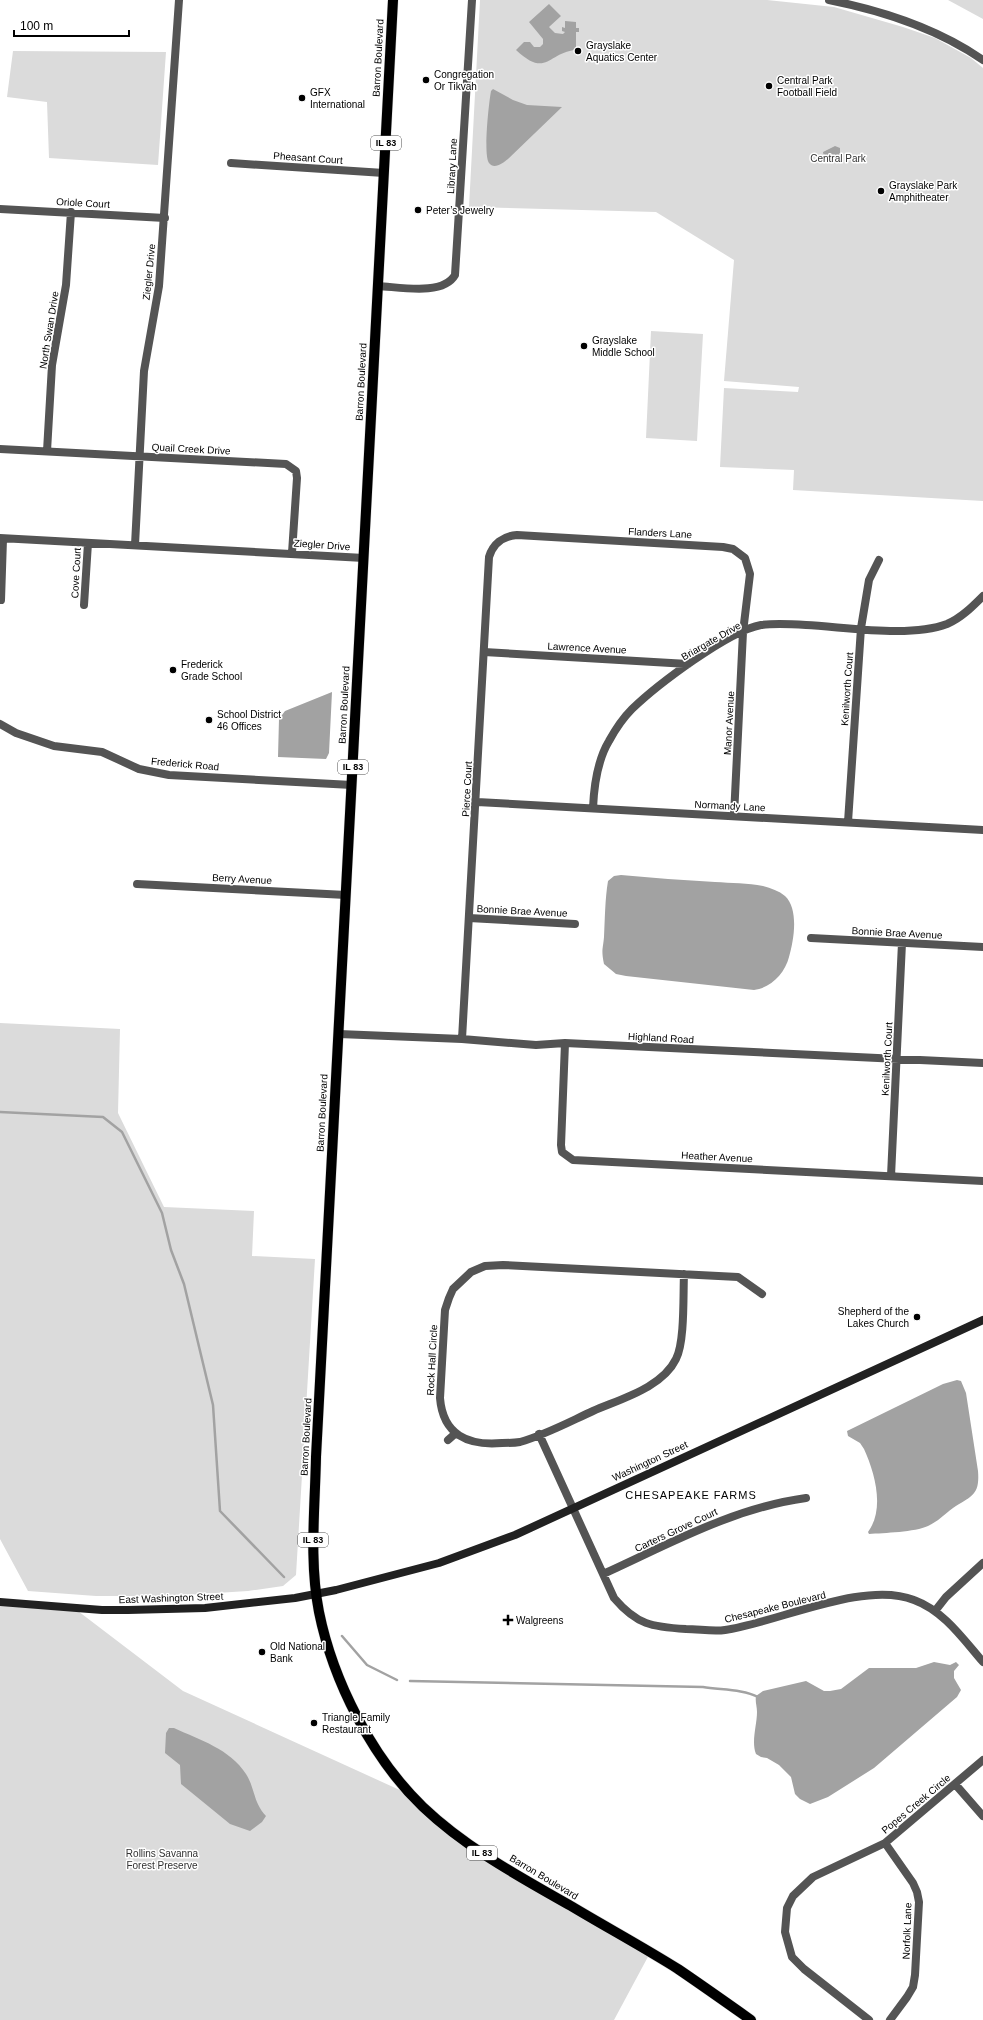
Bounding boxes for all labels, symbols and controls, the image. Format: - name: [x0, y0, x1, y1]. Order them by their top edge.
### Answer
- scale bar: [14, 12, 129, 38]
- text: 100 m: [20, 19, 53, 33]
- street label: Barron Boulevard: [370, 19, 386, 97]
- place label: Grayslake Aquatics Center: [586, 40, 658, 63]
- marker: Grayslake Aquatics Center: [573, 46, 583, 56]
- place label: Congregation Or Tikvah: [434, 69, 494, 92]
- marker: Congregation Or Tikvah: [421, 75, 431, 85]
- place label: Central Park Football Field: [777, 75, 837, 98]
- marker: Central Park Football Field: [764, 81, 774, 91]
- place label: GFX International: [310, 87, 365, 110]
- marker: GFX International: [297, 93, 307, 103]
- road number: IL 83: [371, 136, 401, 150]
- street label: Library Lane: [445, 138, 459, 194]
- street label: Pheasant Court: [273, 150, 343, 166]
- park label: Central Park: [810, 153, 867, 164]
- place label: Grayslake Park Amphitheater: [889, 180, 958, 203]
- marker: Grayslake Park Amphitheater: [876, 186, 886, 196]
- street label: Oriole Court: [56, 196, 110, 210]
- marker: Peter’s Jewelry: [413, 205, 423, 215]
- place label: Peter’s Jewelry: [426, 205, 494, 216]
- street label: Ziegler Drive: [141, 243, 157, 301]
- street label: North Swan Drive: [37, 290, 61, 370]
- place label: Grayslake Middle School: [592, 335, 655, 358]
- marker: Grayslake Middle School: [579, 341, 589, 351]
- street label: Barron Boulevard: [353, 343, 369, 421]
- street label: Quail Creek Drive: [151, 441, 231, 457]
- street label: Flanders Lane: [628, 526, 693, 540]
- street label: Ziegler Drive: [293, 538, 351, 552]
- street label: Cove Court: [69, 547, 83, 599]
- street label: Briargate Drive: [679, 619, 743, 662]
- street label: Lawrence Avenue: [547, 640, 627, 656]
- street label: Kenilworth Court: [839, 652, 855, 726]
- place label: Frederick Grade School: [181, 659, 242, 682]
- marker: Frederick Grade School: [168, 665, 178, 675]
- street label: Barron Boulevard: [336, 666, 352, 744]
- street label: Manor Avenue: [722, 690, 736, 755]
- place label: School District 46 Offices: [217, 709, 281, 732]
- marker: School District 46 Offices: [204, 715, 214, 725]
- street label: Frederick Road: [150, 756, 220, 772]
- road number: IL 83: [338, 760, 368, 774]
- street label: Pierce Court: [460, 761, 474, 817]
- street label: Normandy Lane: [694, 799, 766, 813]
- street label: Berry Avenue: [212, 872, 273, 886]
- street label: Bonnie Brae Avenue: [476, 903, 568, 919]
- street label: Bonnie Brae Avenue: [851, 925, 943, 941]
- street label: Kenilworth Court: [880, 1022, 894, 1096]
- street label: Highland Road: [628, 1031, 694, 1045]
- street label: Barron Boulevard: [314, 1074, 330, 1152]
- street label: Heather Avenue: [681, 1150, 753, 1164]
- place label: Shepherd of the Lakes Church: [838, 1306, 909, 1329]
- marker: Shepherd of the Lakes Church: [912, 1312, 922, 1322]
- street label: Rock Hall Circle: [425, 1324, 439, 1396]
- street label: Barron Boulevard: [298, 1398, 314, 1476]
- street label: Washington Street: [611, 1439, 690, 1483]
- district label: CHESAPEAKE FARMS: [625, 1489, 757, 1501]
- street label: Carters Grove Court: [633, 1506, 719, 1554]
- road number: IL 83: [298, 1533, 328, 1547]
- street label: Chesapeake Boulevard: [723, 1589, 827, 1625]
- street label: East Washington Street: [118, 1591, 224, 1605]
- marker: Walgreens: [503, 1615, 513, 1625]
- place label: Walgreens: [516, 1615, 563, 1626]
- place label: Old National Bank: [270, 1641, 325, 1664]
- marker: Old National Bank: [257, 1647, 267, 1657]
- place label: Triangle Family Restaurant: [322, 1712, 390, 1735]
- marker: Triangle Family Restaurant: [309, 1718, 319, 1728]
- street label: Popes Creek Circle: [879, 1772, 953, 1836]
- road number: IL 83: [467, 1846, 497, 1860]
- park label: Rollins Savanna Forest Preserve: [126, 1848, 199, 1871]
- street label: Barron Boulevard: [508, 1852, 580, 1902]
- street label: Norfolk Lane: [901, 1902, 914, 1960]

